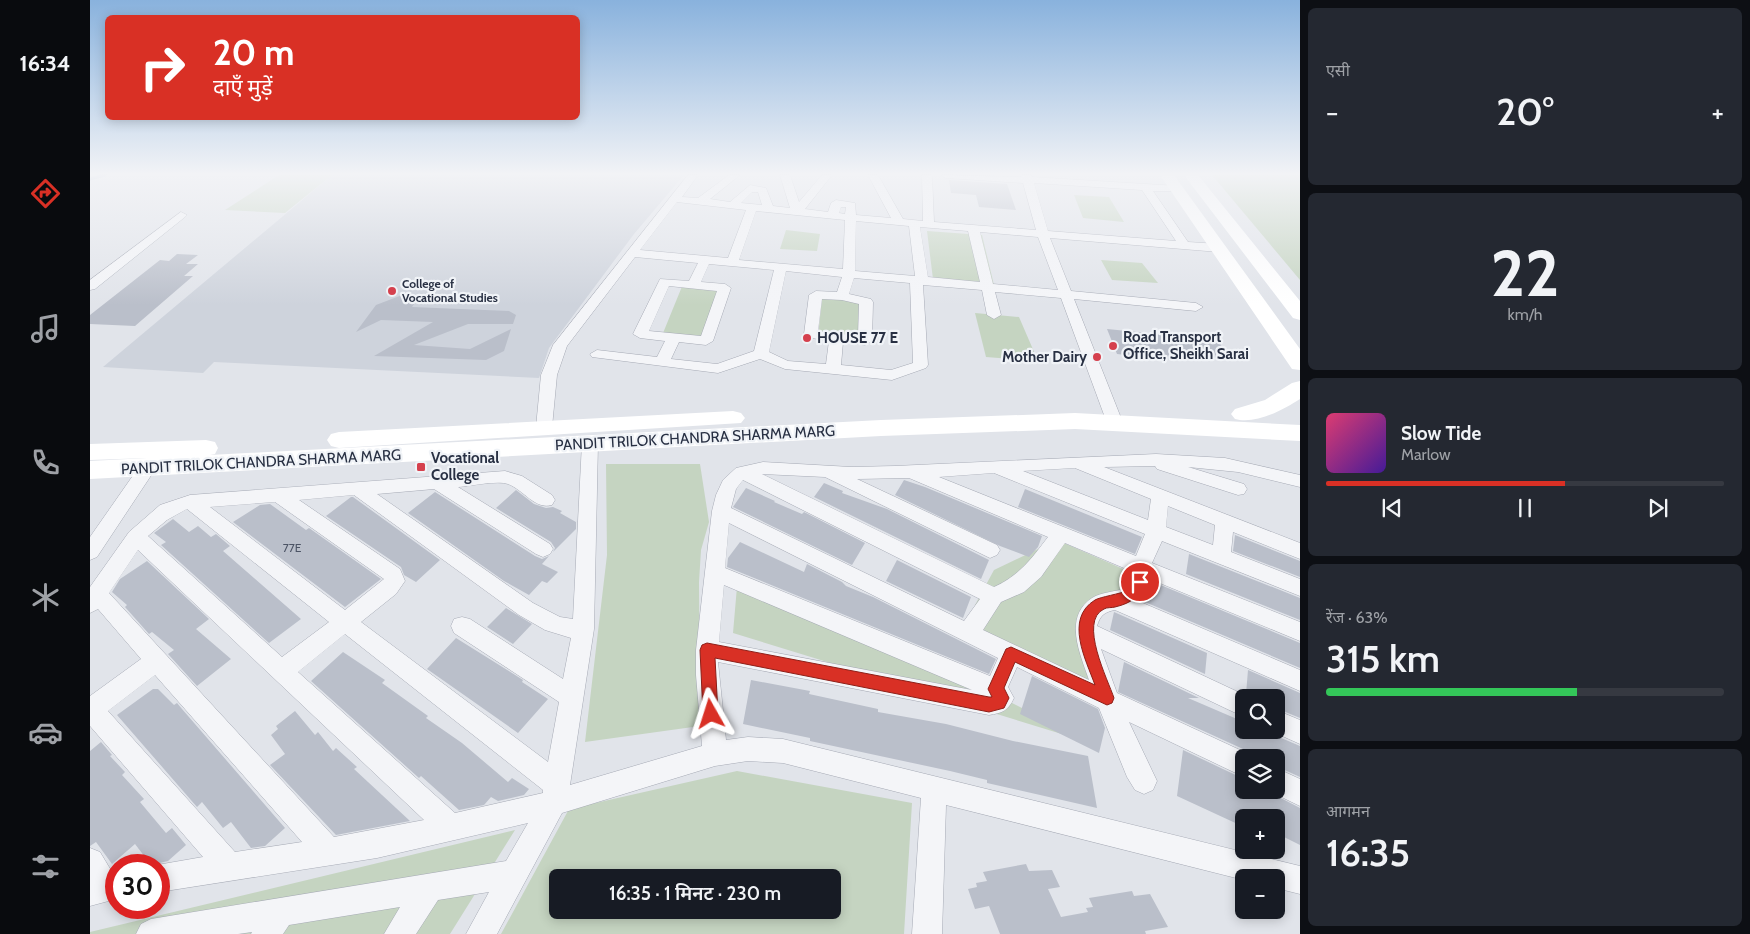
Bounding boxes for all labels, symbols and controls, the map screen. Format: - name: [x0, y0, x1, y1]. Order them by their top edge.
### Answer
- text: 20 m: [213, 31, 295, 74]
- icon: right: [130, 35, 195, 100]
- text: 16:34: [20, 50, 70, 77]
- text: एसी: [1326, 61, 1350, 80]
- text: दाएँ मुड़ें: [213, 74, 272, 101]
- text: 20°: [1496, 88, 1554, 135]
- text: −: [1326, 95, 1338, 129]
- text: +: [1712, 95, 1724, 129]
- icon: directions: [28, 176, 63, 211]
- text: 22: [1491, 233, 1559, 312]
- place label: College of Vocational Studies: [402, 276, 498, 305]
- marker: College of Vocational Studies: [386, 285, 398, 297]
- text: km/h: [1507, 305, 1543, 324]
- icon: music: [28, 311, 63, 346]
- place label: Road Transport Office, Sheikh Sarai: [1123, 328, 1249, 363]
- place label: HOUSE 77 E: [817, 329, 898, 347]
- marker: HOUSE 77 E: [801, 332, 813, 344]
- marker: Road Transport Office, Sheikh Sarai: [1107, 340, 1119, 352]
- place label: Mother Dairy: [1002, 348, 1088, 366]
- marker: Mother Dairy: [1091, 351, 1103, 363]
- street label: PANDIT TRILOK CHANDRA SHARMA MARG: [554, 422, 836, 454]
- text: Slow Tide: [1401, 422, 1481, 445]
- icon: phone: [28, 445, 63, 480]
- text: Marlow: [1401, 445, 1451, 464]
- street label: PANDIT TRILOK CHANDRA SHARMA MARG: [120, 446, 402, 478]
- place label: Vocational College: [431, 449, 499, 484]
- marker: Vocational College: [415, 461, 427, 473]
- icon: previous: [1378, 494, 1406, 522]
- icon: pause: [1511, 494, 1539, 522]
- icon: next: [1644, 494, 1672, 522]
- house number: 77E: [283, 540, 302, 555]
- pin: [1119, 561, 1161, 603]
- icon: arrive: [1126, 568, 1154, 596]
- icon: climate: [28, 580, 63, 615]
- text: रेंज · 63%: [1326, 608, 1388, 627]
- text: 315 km: [1326, 635, 1440, 682]
- position arrow: [684, 687, 736, 739]
- map controls: [1235, 689, 1285, 919]
- button: search: [1235, 689, 1285, 739]
- icon: car: [28, 715, 63, 750]
- button: layers: [1235, 749, 1285, 799]
- text: आगमन: [1326, 802, 1370, 821]
- button: +: [1235, 809, 1285, 859]
- text: 16:35: [1326, 829, 1410, 876]
- icon: filters: [28, 849, 63, 884]
- speed limit sign: 30: [105, 854, 170, 919]
- button: −: [1235, 869, 1285, 919]
- text: 16:35 · 1 मिनट · 230 m: [609, 882, 781, 905]

